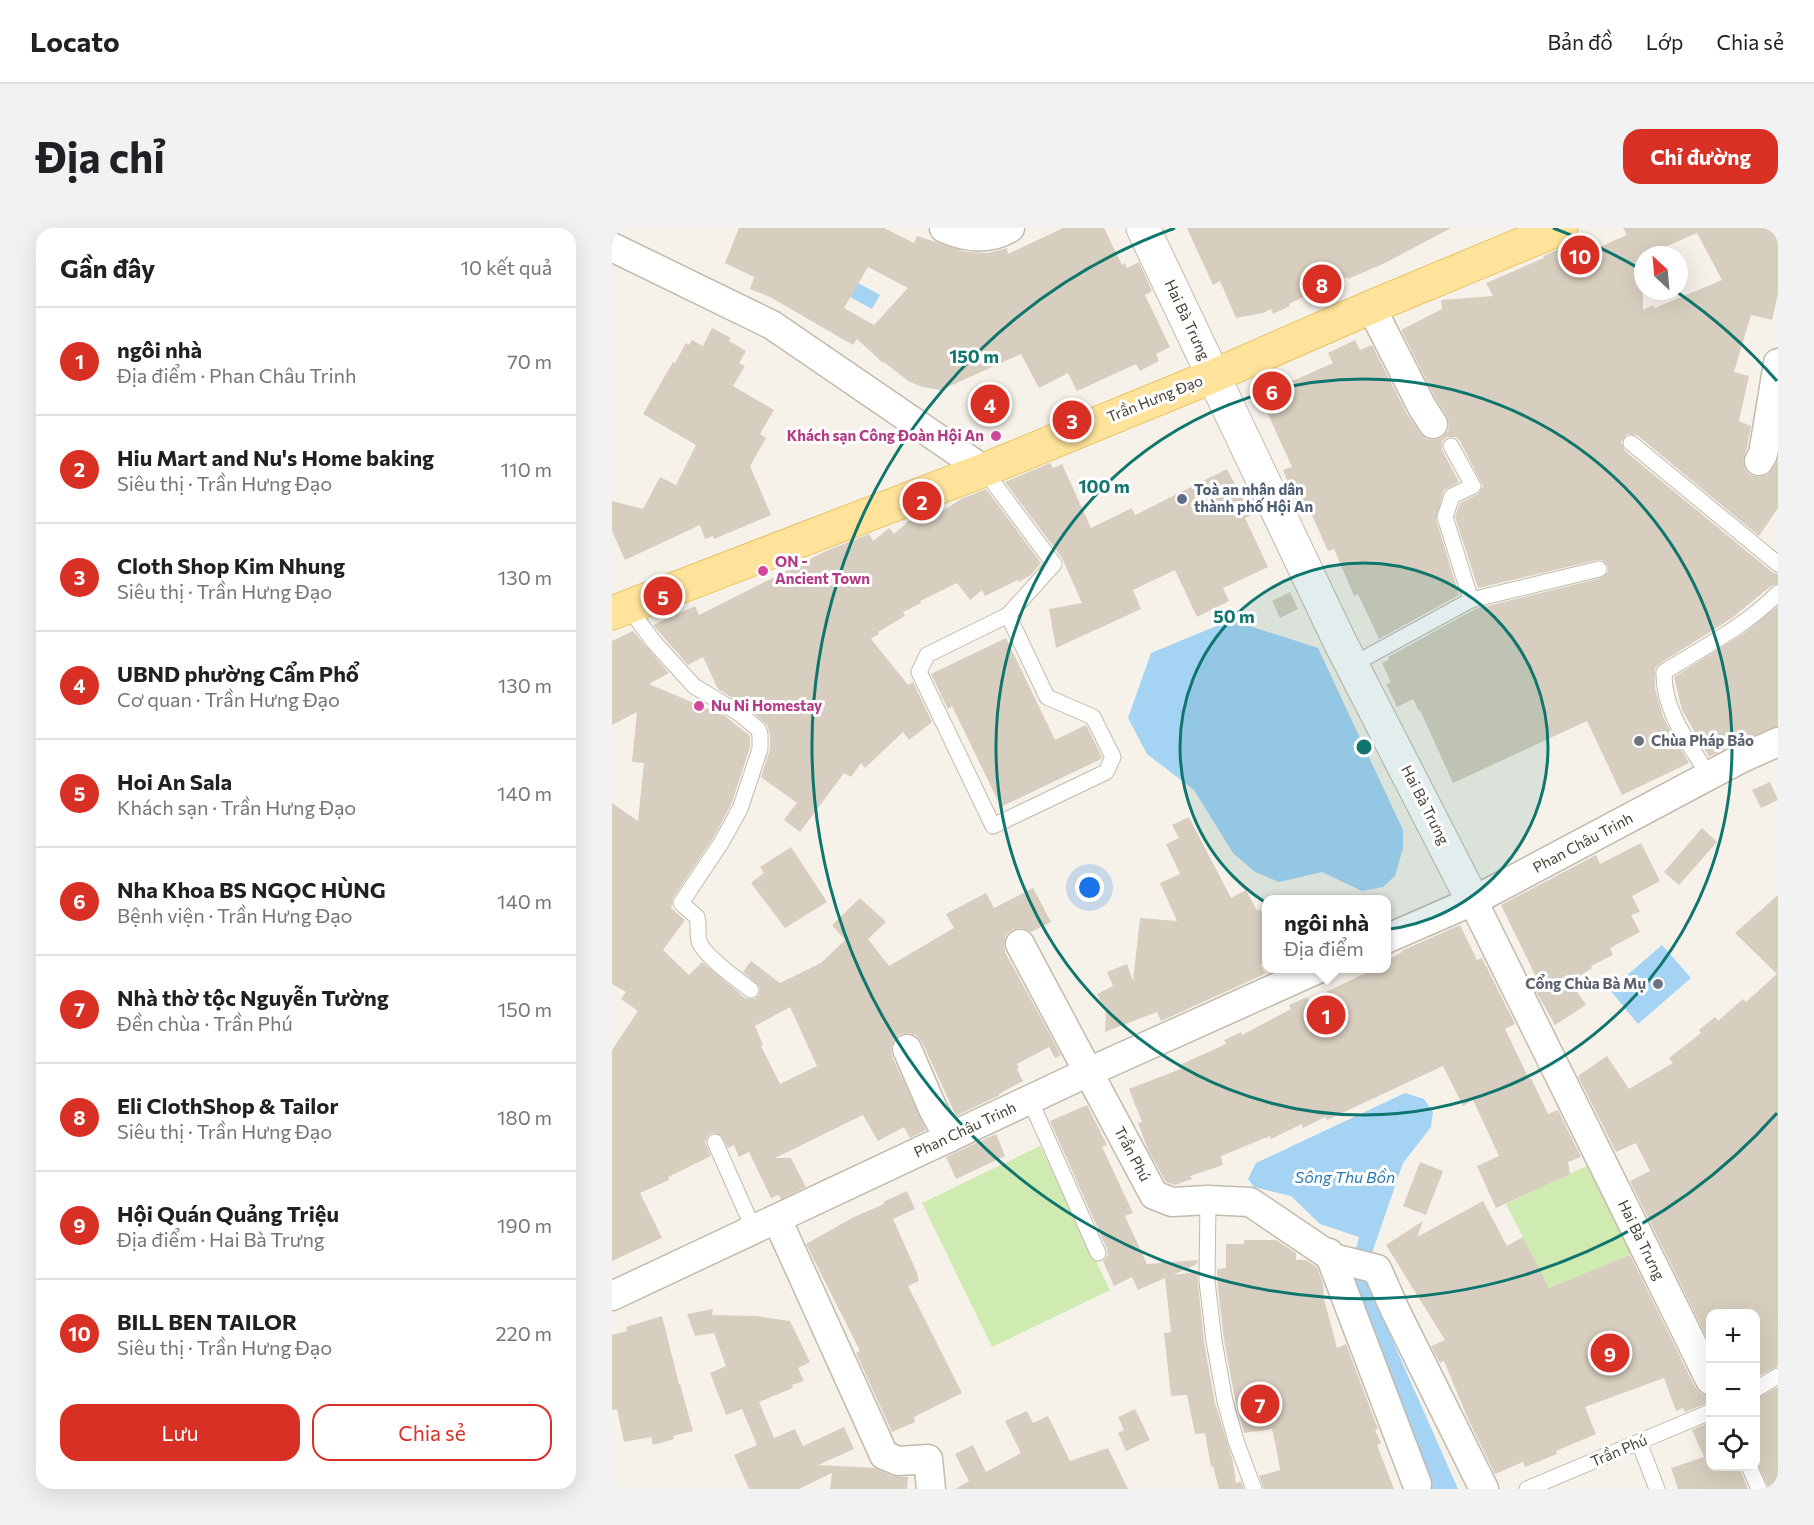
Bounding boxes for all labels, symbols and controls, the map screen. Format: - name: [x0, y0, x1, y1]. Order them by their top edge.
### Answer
- text: Locato: [30, 24, 120, 58]
- text: Bản đồ: [1548, 29, 1613, 54]
- text: Lớp: [1646, 29, 1684, 54]
- text: Chia sẻ: [1717, 29, 1784, 54]
- button: Chỉ đường: [1623, 129, 1778, 184]
- text: Địa chỉ: [36, 130, 165, 182]
- pin: 10: [1560, 232, 1600, 278]
- north arrow: [1634, 246, 1688, 300]
- text: Gần đây: [60, 252, 155, 283]
- text: 10 kết quả: [461, 255, 552, 279]
- pin: 8: [1302, 262, 1342, 306]
- street label: Hai Bà Trưng: [1161, 276, 1214, 363]
- text: ngôi nhà: [117, 336, 202, 363]
- text: 150 m: [949, 345, 999, 367]
- text: 1: [75, 349, 84, 373]
- text: 70 m: [507, 349, 552, 373]
- text: Địa điểm · Phan Châu Trinh: [117, 363, 356, 387]
- pin: 6: [1252, 368, 1292, 414]
- street label: Trần Hưng Đạo: [1104, 371, 1205, 425]
- pin: 4: [970, 382, 1010, 426]
- pin: 3: [1052, 398, 1092, 442]
- place label: Khách sạn Công Đoàn Hội An: [787, 426, 984, 445]
- marker: Khách sạn Công Đoàn Hội An: [989, 429, 1003, 443]
- text: Hiu Mart and Nu's Home baking: [117, 444, 434, 471]
- text: 2: [74, 457, 85, 481]
- text: 110 m: [501, 457, 552, 481]
- text: Siêu thị · Trần Hưng Đạo: [117, 471, 332, 495]
- text: 100 m: [1078, 475, 1130, 497]
- pin: 2: [902, 478, 942, 524]
- place label: Toà an nhân dân thành phố Hội An: [1194, 480, 1313, 516]
- marker: Toà an nhân dân thành phố Hội An: [1175, 492, 1189, 506]
- text: Cloth Shop Kim Nhung: [117, 552, 345, 579]
- place label: ON - Ancient Town: [775, 552, 870, 587]
- marker: ON - Ancient Town: [756, 564, 770, 578]
- text: 3: [74, 565, 85, 589]
- text: 130 m: [498, 565, 552, 589]
- pin: 5: [644, 574, 682, 619]
- text: Siêu thị · Trần Hưng Đạo: [117, 579, 332, 603]
- text: 50 m: [1213, 605, 1255, 627]
- text: UBND phường Cẩm Phổ: [117, 660, 359, 687]
- text: 4: [73, 673, 86, 697]
- text: 130 m: [498, 673, 552, 697]
- text: Cơ quan · Trần Hưng Đạo: [117, 687, 340, 711]
- place label: Nu Ni Homestay: [711, 696, 823, 714]
- marker: Nu Ni Homestay: [692, 699, 706, 713]
- place label: Chùa Pháp Bảo: [1651, 731, 1754, 749]
- marker: Chùa Pháp Bảo: [1632, 734, 1646, 748]
- centre of rings: [1354, 737, 1374, 757]
- street label: Hai Bà Trưng: [1398, 762, 1454, 847]
- text: Hoi An Sala: [117, 768, 232, 795]
- text: 5: [74, 781, 85, 805]
- text: 140 m: [497, 781, 552, 805]
- text: Khách sạn · Trần Hưng Đạo: [117, 795, 356, 819]
- street label: Phan Châu Trinh: [1529, 808, 1636, 876]
- your location: [1075, 873, 1104, 902]
- text: Nha Khoa BS NGỌC HÙNG: [117, 876, 386, 903]
- text: 6: [73, 889, 86, 913]
- text: 140 m: [497, 889, 552, 913]
- popup: [1262, 895, 1391, 973]
- text: Bệnh viện · Trần Hưng Đạo: [117, 903, 353, 927]
- text: ngôi nhà: [1284, 909, 1369, 936]
- text: Địa điểm: [1284, 936, 1364, 960]
- place label: Cổng Chùa Bà Mụ: [1525, 974, 1646, 993]
- marker: Cổng Chùa Bà Mụ: [1651, 977, 1665, 991]
- text: Nhà thờ tộc Nguyễn Tường: [117, 984, 389, 1011]
- pin: 1: [1306, 992, 1346, 1038]
- text: 7: [74, 997, 85, 1021]
- text: 150 m: [498, 997, 552, 1021]
- text: Đền chùa · Trần Phú: [117, 1011, 293, 1035]
- text: Eli ClothShop & Tailor: [117, 1092, 339, 1119]
- street label: Phan Châu Trinh: [911, 1098, 1019, 1161]
- text: 8: [73, 1105, 86, 1129]
- text: 180 m: [497, 1105, 552, 1129]
- text: Siêu thị · Trần Hưng Đạo: [117, 1119, 332, 1143]
- street label: Trần Phú: [1111, 1123, 1155, 1184]
- water label: Sông Thu Bồn: [1295, 1167, 1395, 1186]
- street label: Hai Bà Trưng: [1615, 1197, 1669, 1283]
- text: Hội Quán Quảng Triệu: [117, 1200, 339, 1227]
- text: 9: [73, 1213, 86, 1237]
- text: 190 m: [497, 1213, 552, 1237]
- text: Địa điểm · Hai Bà Trưng: [117, 1227, 325, 1251]
- text: BILL BEN TAILOR: [117, 1308, 297, 1335]
- map controls: [1706, 1309, 1760, 1471]
- button: +: [1706, 1309, 1760, 1363]
- text: 10: [68, 1321, 91, 1345]
- text: 220 m: [496, 1321, 552, 1345]
- pin: 9: [1590, 1330, 1630, 1376]
- text: Siêu thị · Trần Hưng Đạo: [117, 1335, 332, 1359]
- button: −: [1706, 1363, 1760, 1417]
- pin: 7: [1240, 1382, 1280, 1426]
- button: Lưu: [60, 1404, 300, 1461]
- button: Chia sẻ: [312, 1404, 552, 1461]
- button: locate: [1706, 1417, 1760, 1471]
- street label: Trần Phú: [1588, 1430, 1650, 1470]

